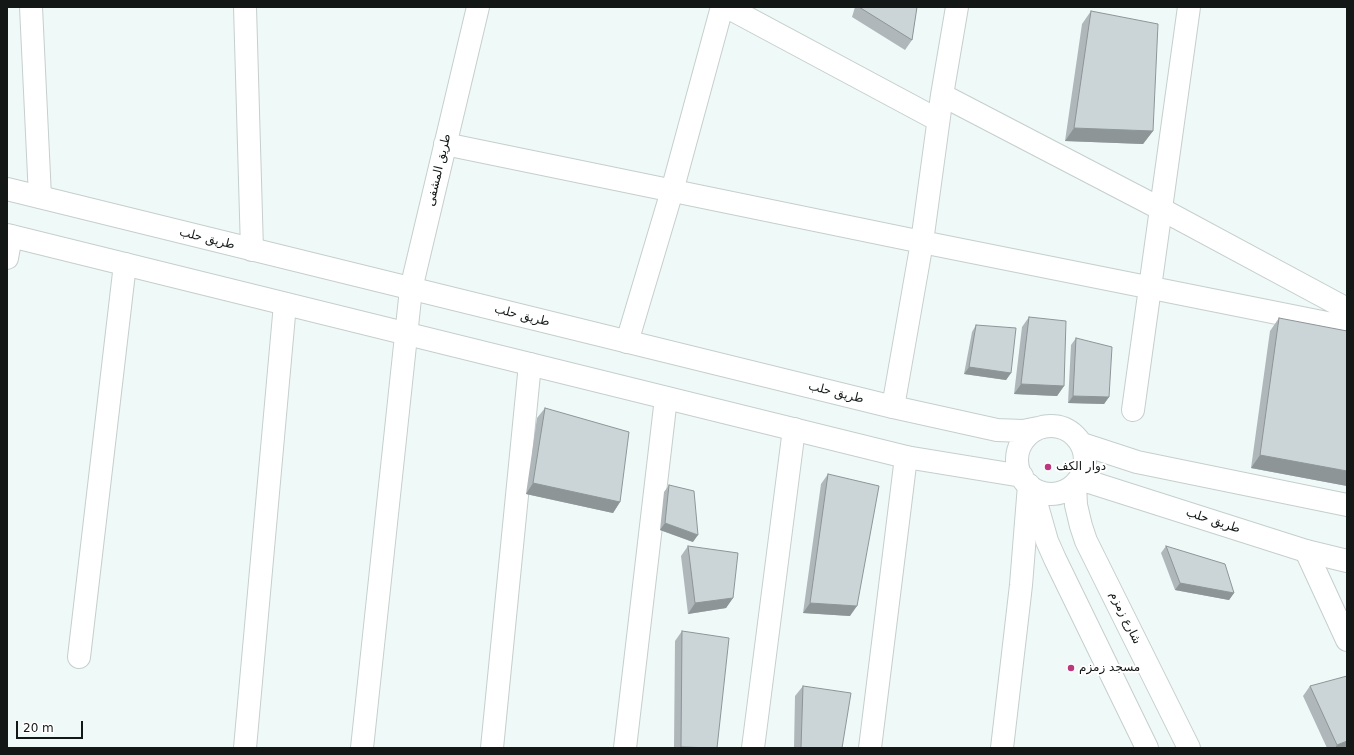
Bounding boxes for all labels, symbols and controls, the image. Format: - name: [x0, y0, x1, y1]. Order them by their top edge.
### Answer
- street label: طريق المشفى: [424, 132, 454, 208]
- street label: طريق حلب: [178, 225, 236, 253]
- street label: طريق حلب: [493, 302, 551, 330]
- street label: طريق حلب: [807, 379, 865, 407]
- place label: دوار الكف: [1056, 460, 1106, 474]
- marker: دوار الكف: [1043, 462, 1053, 472]
- street label: طريق حلب: [1184, 505, 1242, 537]
- street label: شارع زمزم: [1106, 589, 1144, 647]
- place label: مسجد زمزم: [1079, 661, 1140, 675]
- marker: مسجد زمزم: [1066, 663, 1076, 673]
- scale bar: [18, 713, 85, 739]
- text: 20 m: [23, 721, 54, 735]

